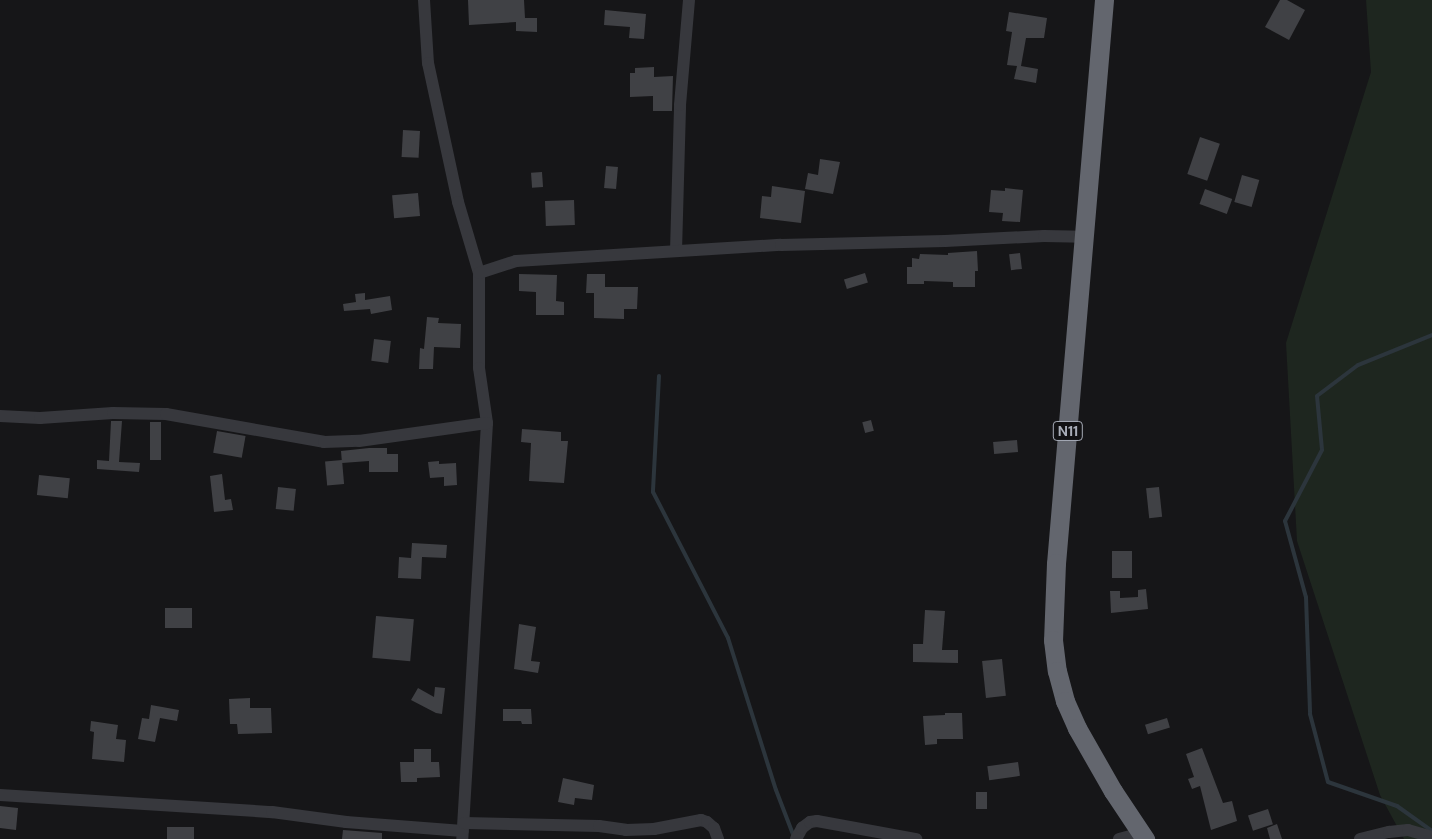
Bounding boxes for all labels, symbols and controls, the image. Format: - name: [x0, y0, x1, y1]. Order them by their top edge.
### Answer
- road number: N11: [1052, 420, 1084, 442]

